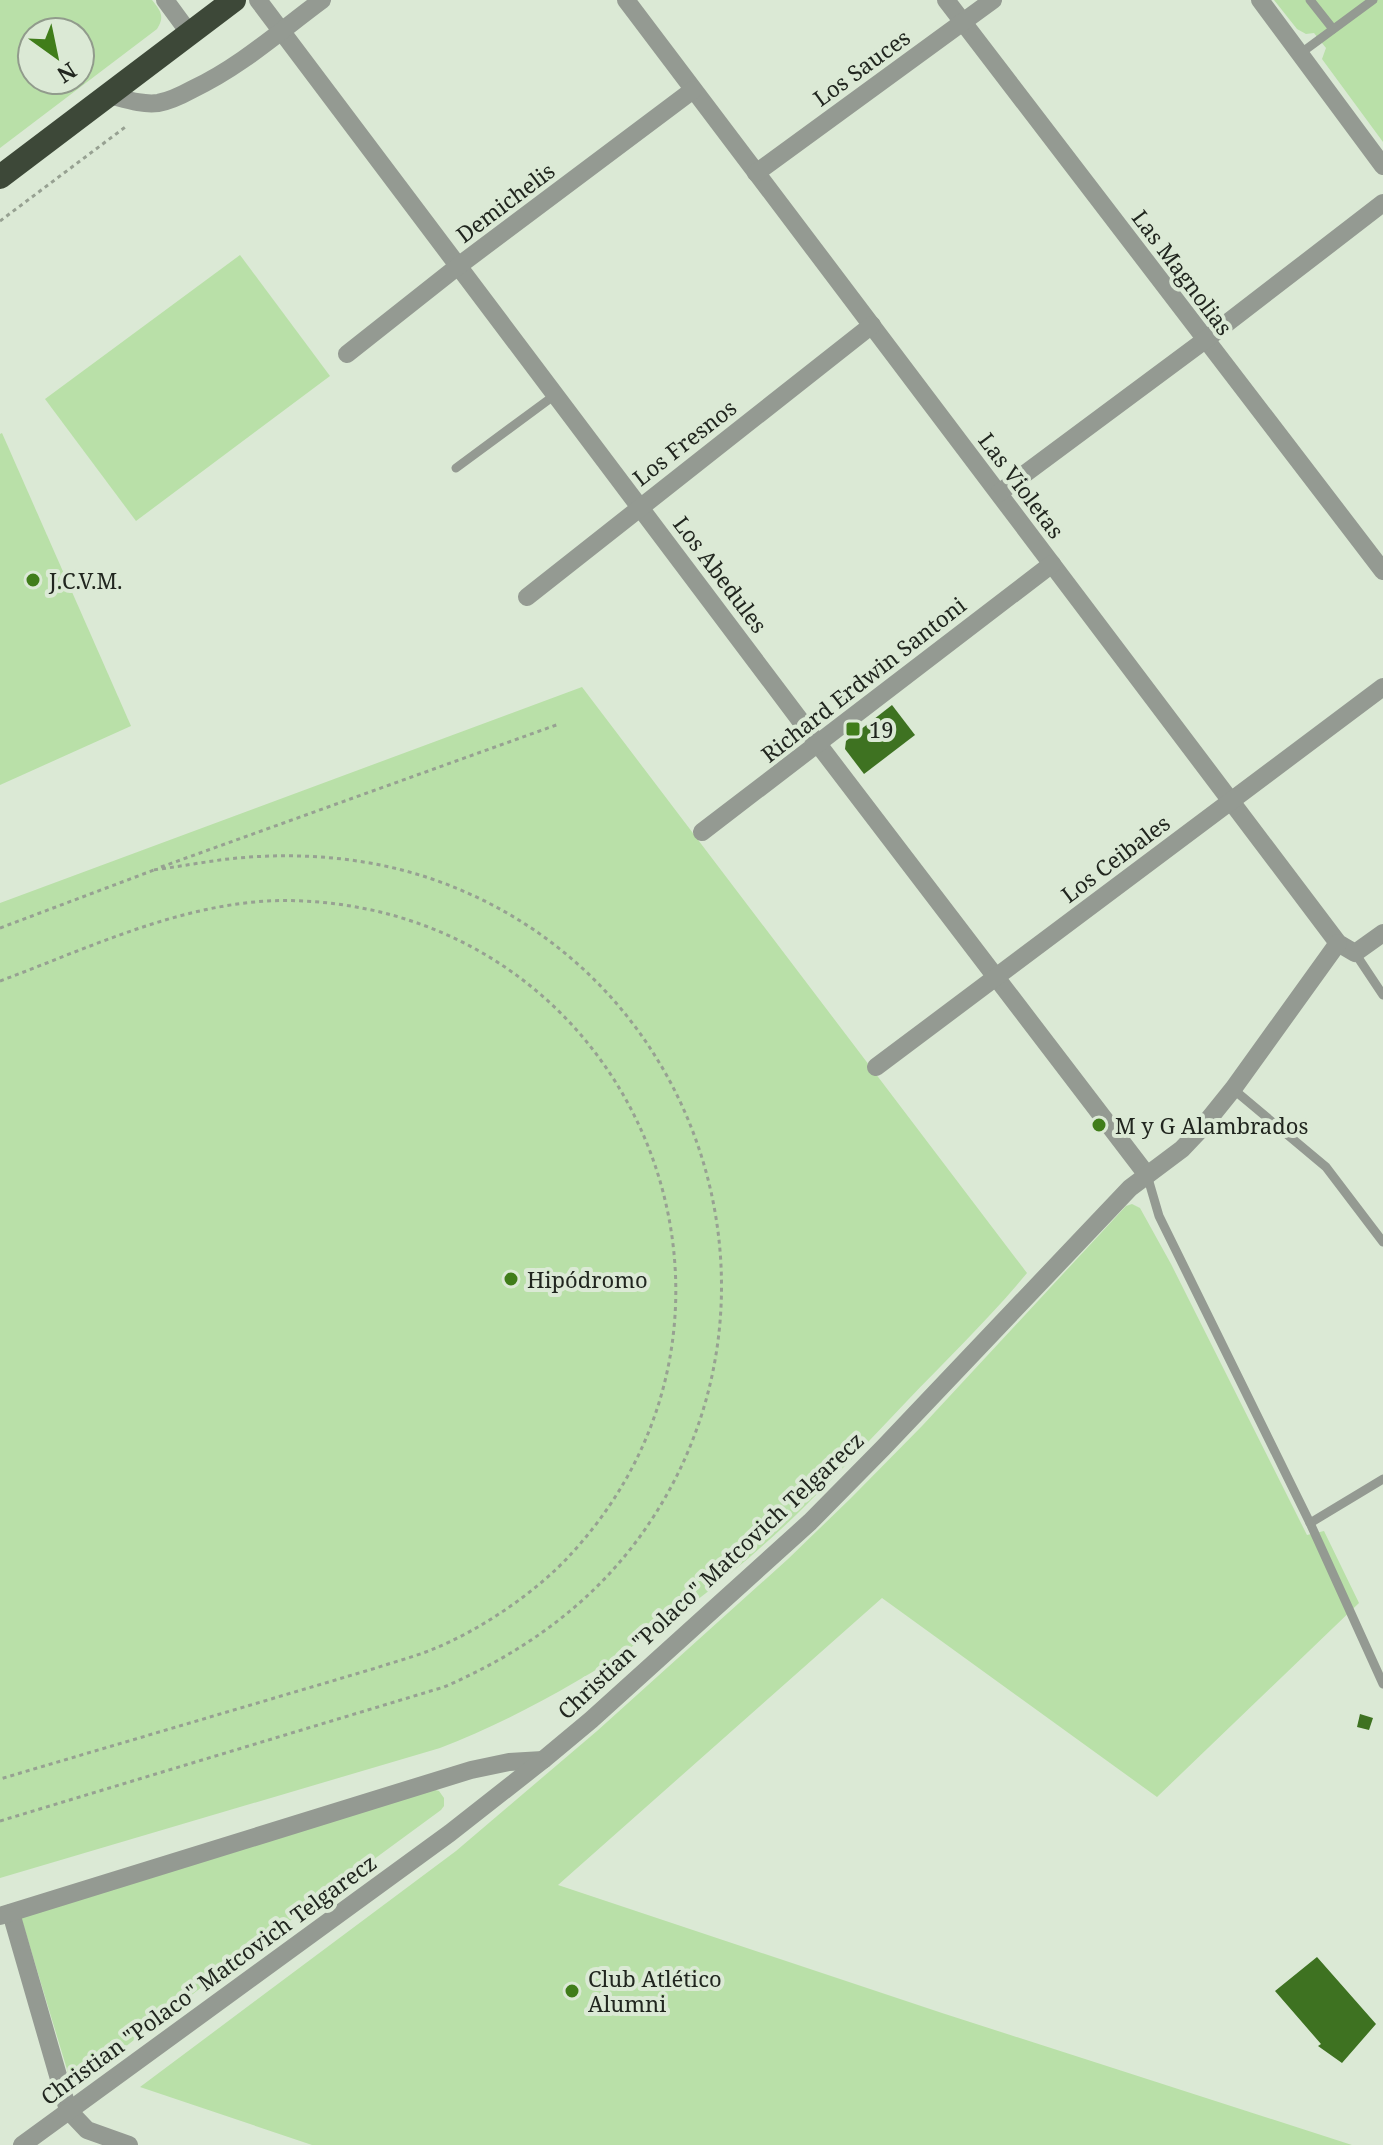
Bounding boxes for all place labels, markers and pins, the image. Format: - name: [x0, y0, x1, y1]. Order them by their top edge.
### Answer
- place label: J.C.V.M.: [48, 565, 123, 595]
- marker: J.C.V.M.: [24, 571, 42, 589]
- place label: 19: [869, 714, 894, 744]
- marker: 19: [844, 720, 862, 738]
- place label: M y G Alambrados: [1115, 1110, 1308, 1140]
- marker: M y G Alambrados: [1090, 1116, 1108, 1134]
- place label: Hipódromo: [527, 1264, 648, 1294]
- marker: Hipódromo: [502, 1270, 520, 1288]
- place label: Club Atlético Alumni: [588, 1963, 722, 2018]
- marker: Club Atlético Alumni: [563, 1982, 581, 2000]

